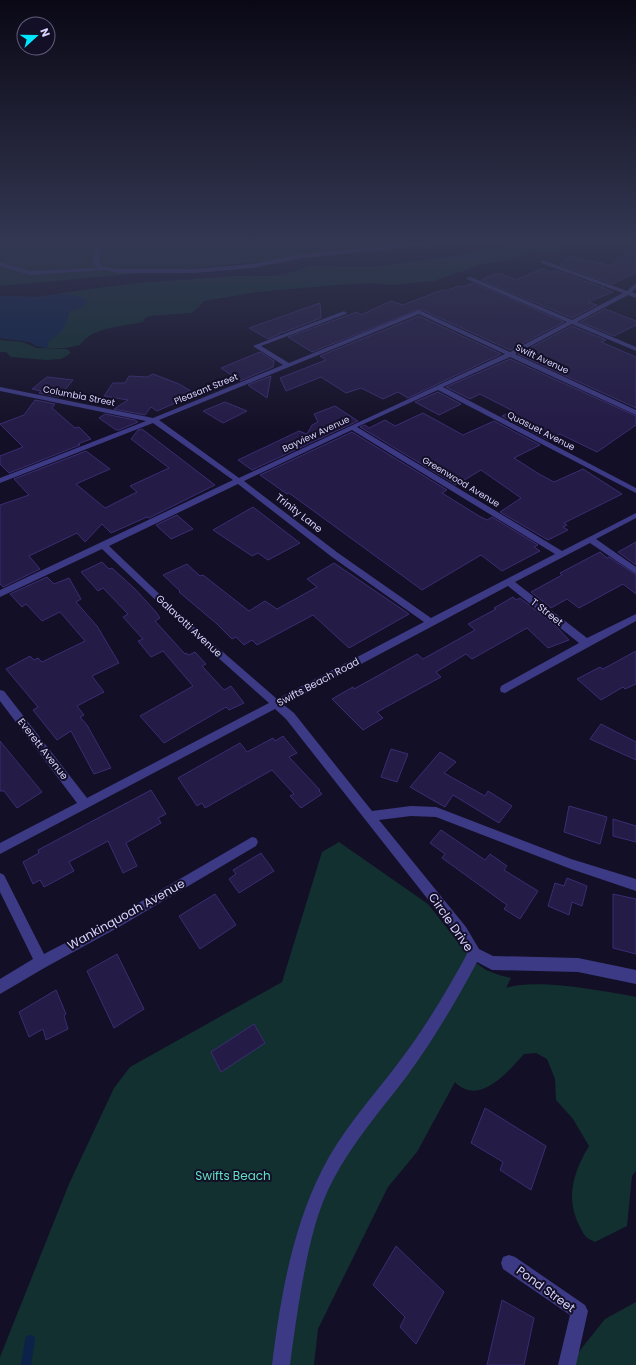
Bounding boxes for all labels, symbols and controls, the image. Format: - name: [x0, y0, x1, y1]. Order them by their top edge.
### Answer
- north arrow: [16, 16, 56, 56]
- text: N: [36, 26, 54, 39]
- street label: Swift Avenue: [513, 341, 571, 377]
- street label: Pleasant Street: [172, 371, 240, 407]
- street label: Columbia Street: [42, 383, 116, 409]
- street label: Quasuet Avenue: [505, 409, 577, 453]
- street label: Bayview Avenue: [280, 413, 352, 455]
- street label: Greenwood Avenue: [420, 454, 502, 510]
- street label: Trinity Lane: [272, 490, 326, 536]
- street label: Galavotti Avenue: [153, 591, 225, 661]
- street label: T Street: [528, 595, 567, 630]
- street label: Swifts Beach Road: [274, 654, 362, 710]
- street label: Everett Avenue: [14, 715, 72, 783]
- street label: Wankinquoah Avenue: [64, 875, 188, 953]
- street label: Circle Drive: [425, 889, 477, 955]
- park label: Swifts Beach: [195, 1167, 271, 1184]
- street label: Pond Street: [513, 1262, 579, 1316]

